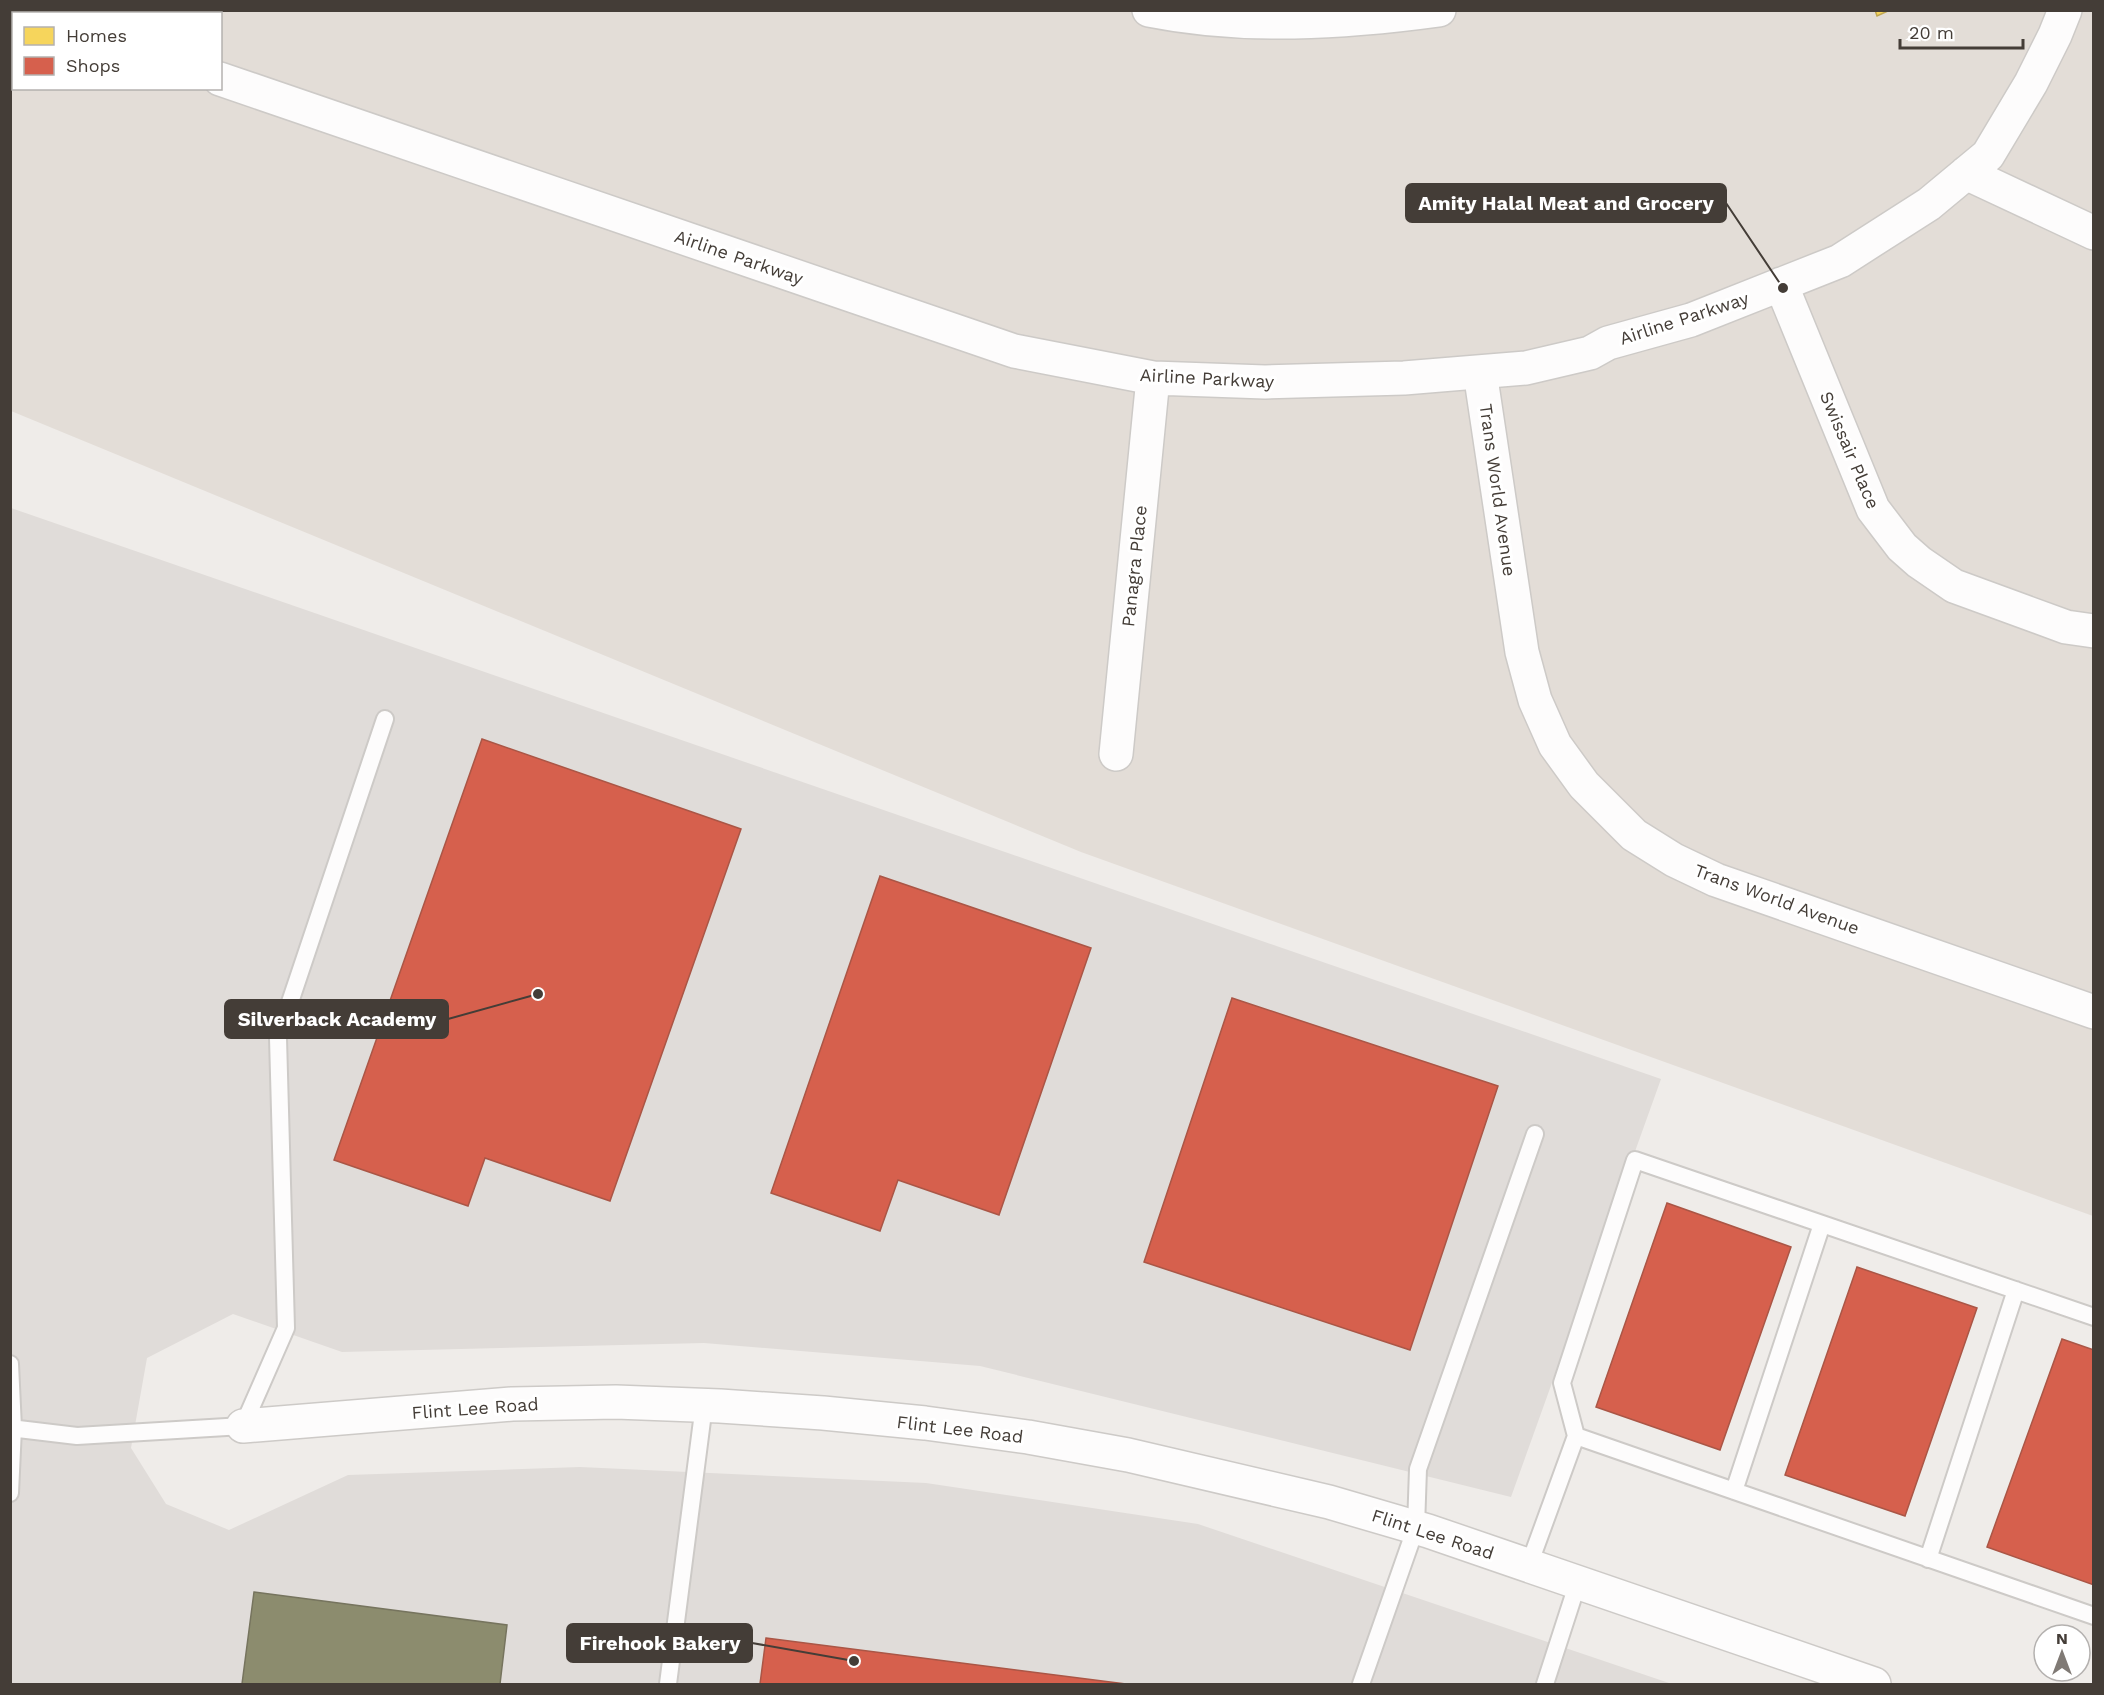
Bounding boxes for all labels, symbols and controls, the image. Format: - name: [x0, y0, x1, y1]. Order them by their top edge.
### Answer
- legend: [12, 12, 222, 90]
- scale bar: [1900, 12, 2023, 50]
- text: 20 m: [1909, 22, 1954, 43]
- text: Homes: [66, 25, 127, 46]
- text: Shops: [66, 55, 120, 76]
- callout: Amity Halal Meat and Grocery: [1406, 184, 1726, 222]
- text: Amity Halal Meat and Grocery: [1418, 191, 1714, 215]
- street label: Airline Parkway: [672, 225, 807, 289]
- street label: Airline Parkway: [1617, 287, 1752, 349]
- street label: Airline Parkway: [1139, 364, 1275, 392]
- street label: Swissair Place: [1816, 388, 1884, 512]
- street label: Trans World Avenue: [1475, 402, 1521, 578]
- street label: Panagra Place: [1117, 504, 1151, 628]
- street label: Trans World Avenue: [1692, 859, 1862, 939]
- callout: Silverback Academy: [225, 1000, 448, 1038]
- text: Silverback Academy: [238, 1007, 437, 1031]
- street label: Flint Lee Road: [411, 1393, 539, 1423]
- street label: Flint Lee Road: [896, 1411, 1024, 1447]
- street label: Flint Lee Road: [1369, 1504, 1497, 1564]
- north arrow: [2032, 1623, 2092, 1683]
- callout: Firehook Bakery: [567, 1624, 752, 1662]
- text: N: [2056, 1629, 2068, 1648]
- text: Firehook Bakery: [580, 1631, 741, 1655]

